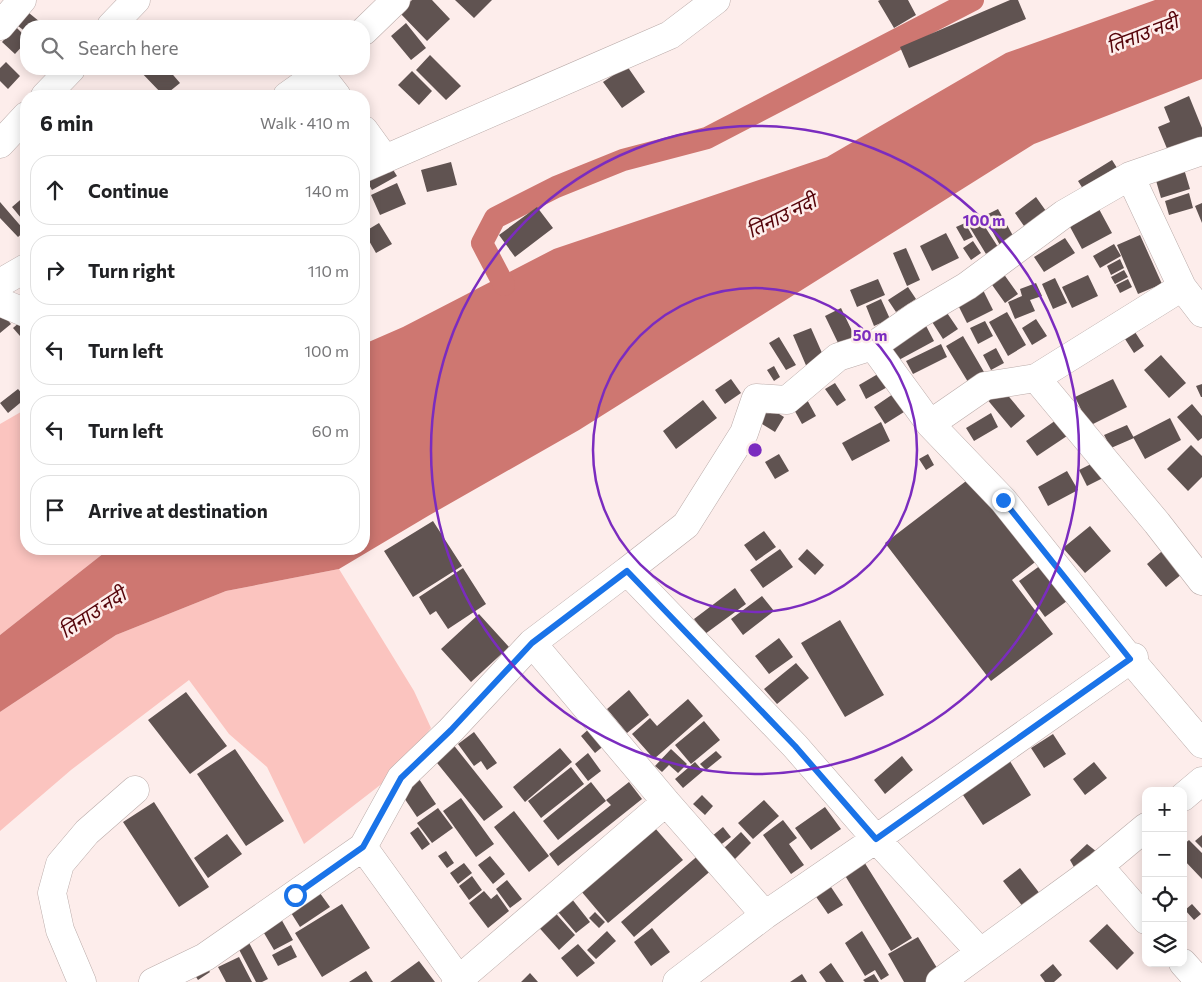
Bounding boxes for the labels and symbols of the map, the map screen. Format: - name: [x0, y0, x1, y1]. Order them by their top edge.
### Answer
- water label: तिनाउ नदी: [1103, 7, 1185, 58]
- water label: तिनाउ नदी: [742, 186, 823, 242]
- text: 100 m: [963, 211, 1005, 229]
- text: 50 m: [853, 326, 887, 344]
- centre of rings: [746, 441, 764, 459]
- route end: [992, 489, 1015, 512]
- water label: तिनाउ नदी: [54, 580, 133, 642]
- route start: [284, 884, 307, 907]

